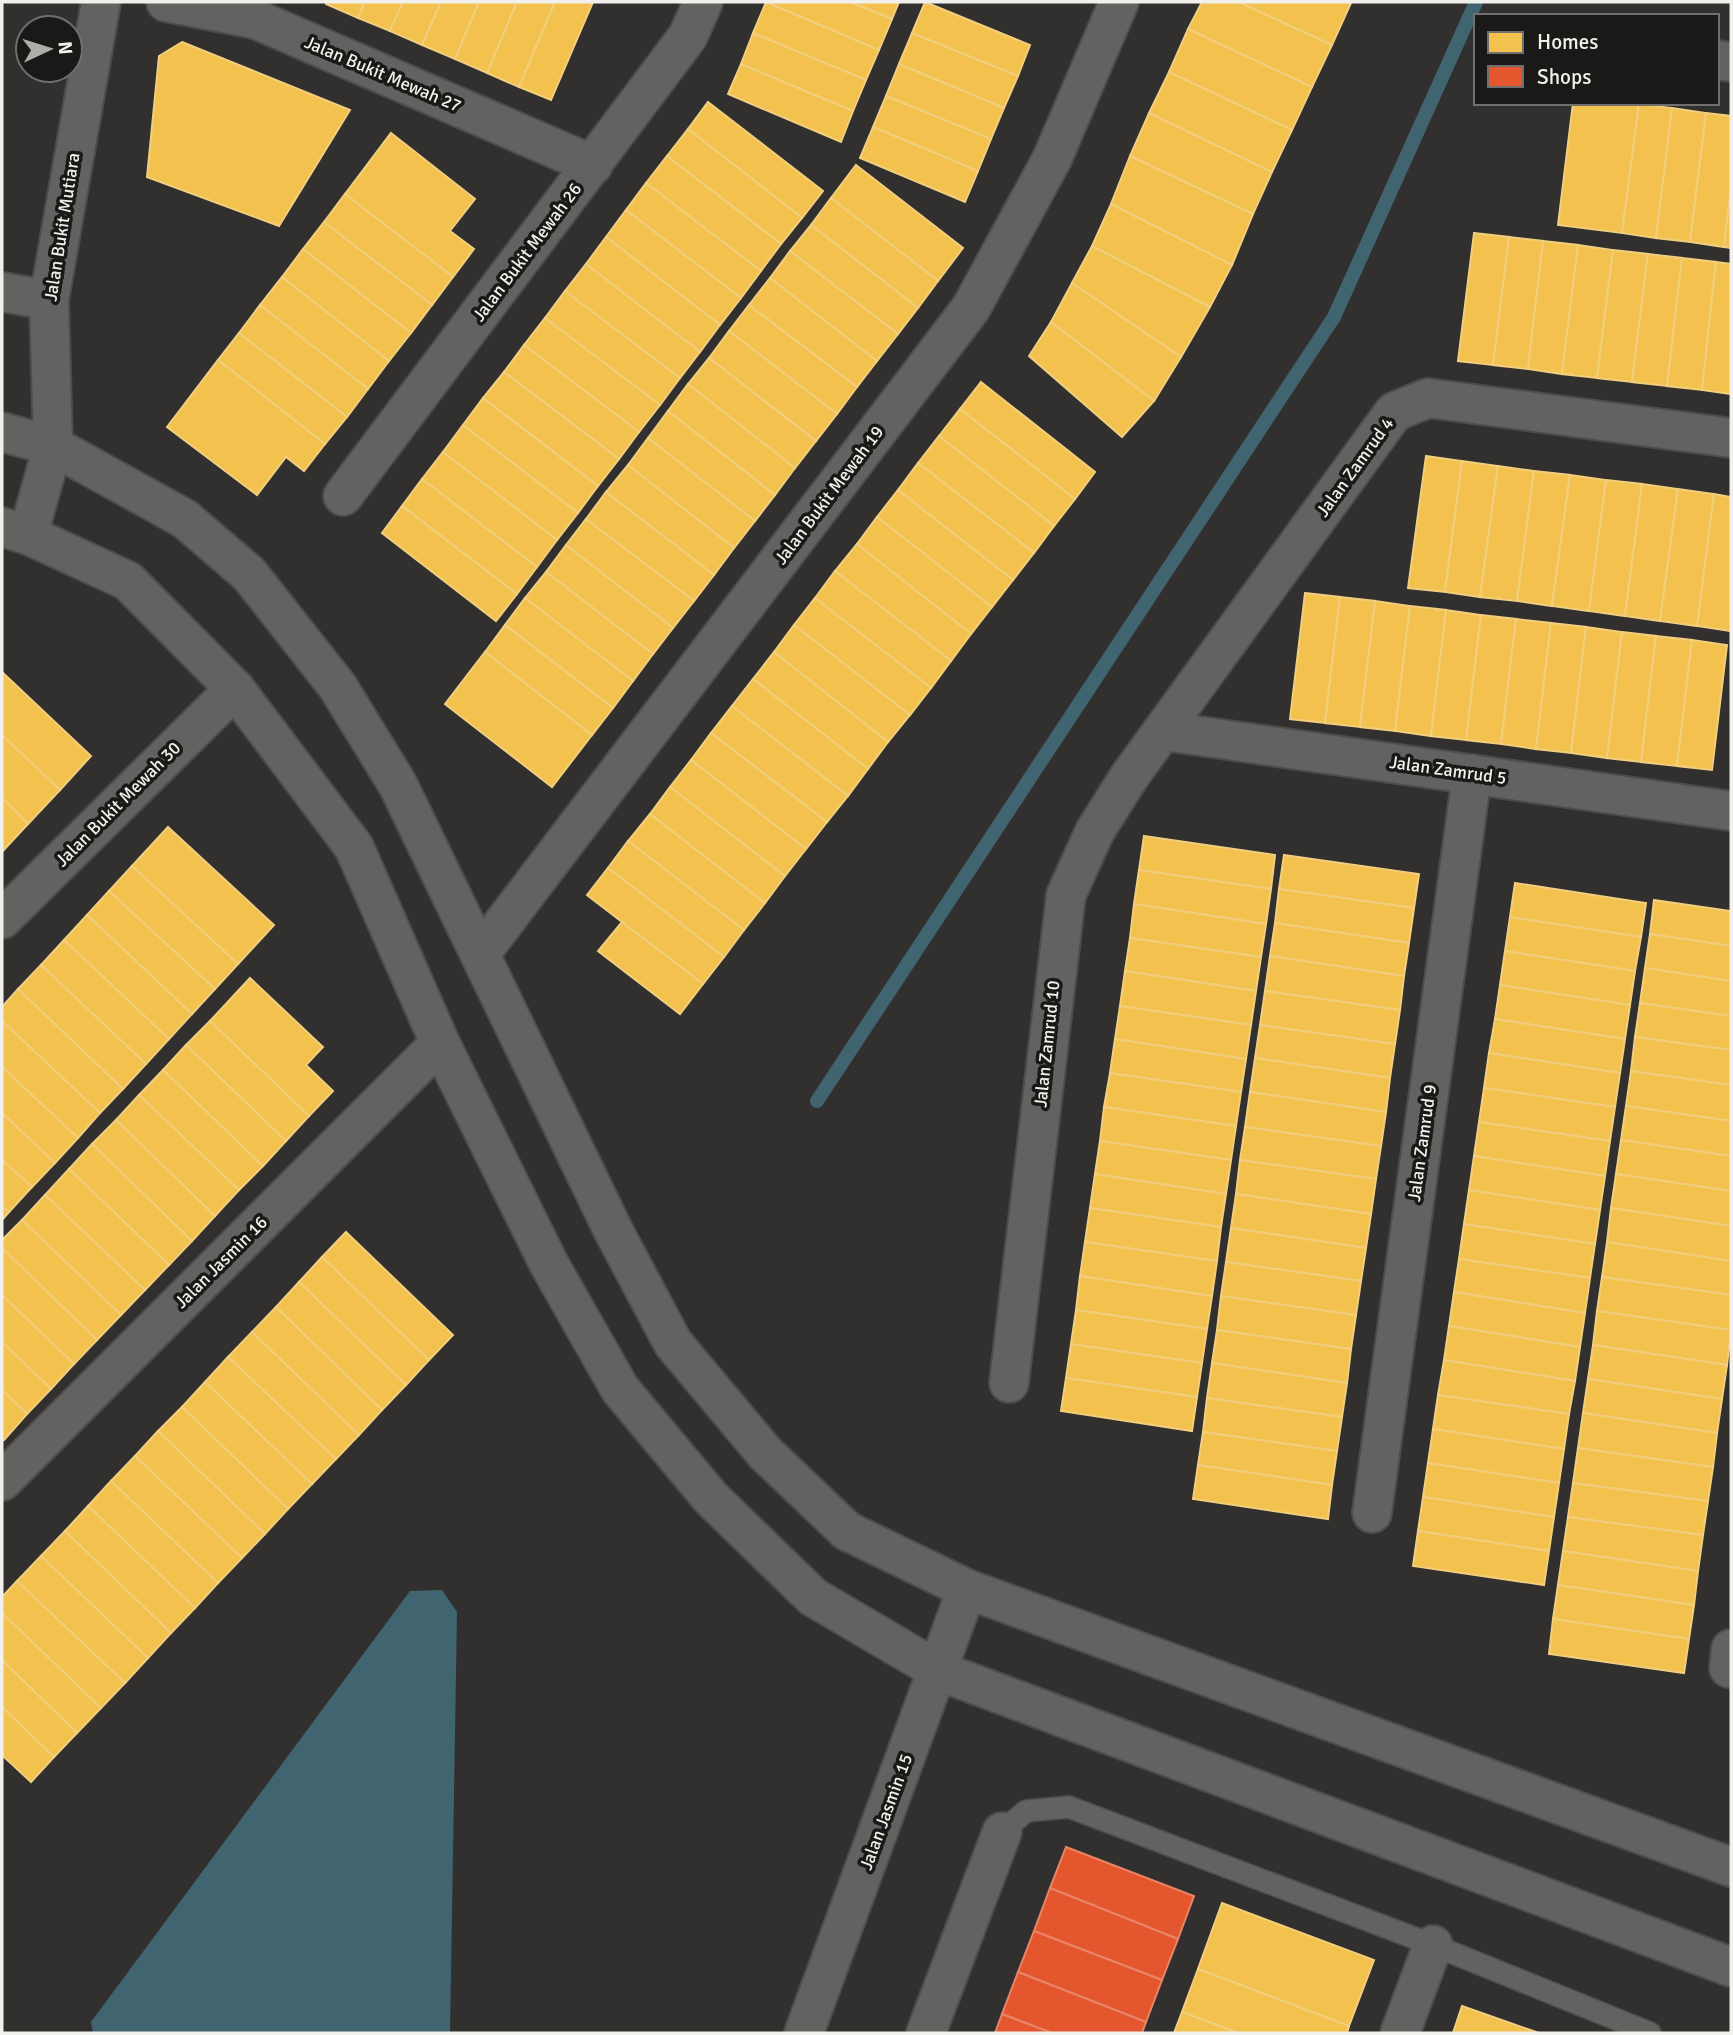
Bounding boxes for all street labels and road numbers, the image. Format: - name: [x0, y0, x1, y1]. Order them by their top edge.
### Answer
- street label: Jalan Bukit Mewah 27: [301, 31, 465, 117]
- street label: Jalan Bukit Mutiara: [39, 151, 85, 303]
- street label: Jalan Bukit Mewah 26: [468, 178, 586, 326]
- street label: Jalan Zamrud 4: [1311, 413, 1399, 521]
- street label: Jalan Bukit Mewah 19: [770, 421, 888, 569]
- street label: Jalan Bukit Mewah 30: [51, 737, 185, 871]
- street label: Jalan Zamrud 5: [1388, 751, 1508, 789]
- street label: Jalan Zamrud 10: [1029, 979, 1065, 1109]
- street label: Jalan Zamrud 9: [1403, 1083, 1441, 1203]
- street label: Jalan Jasmin 16: [170, 1211, 272, 1313]
- street label: Jalan Jasmin 15: [855, 1751, 917, 1873]

